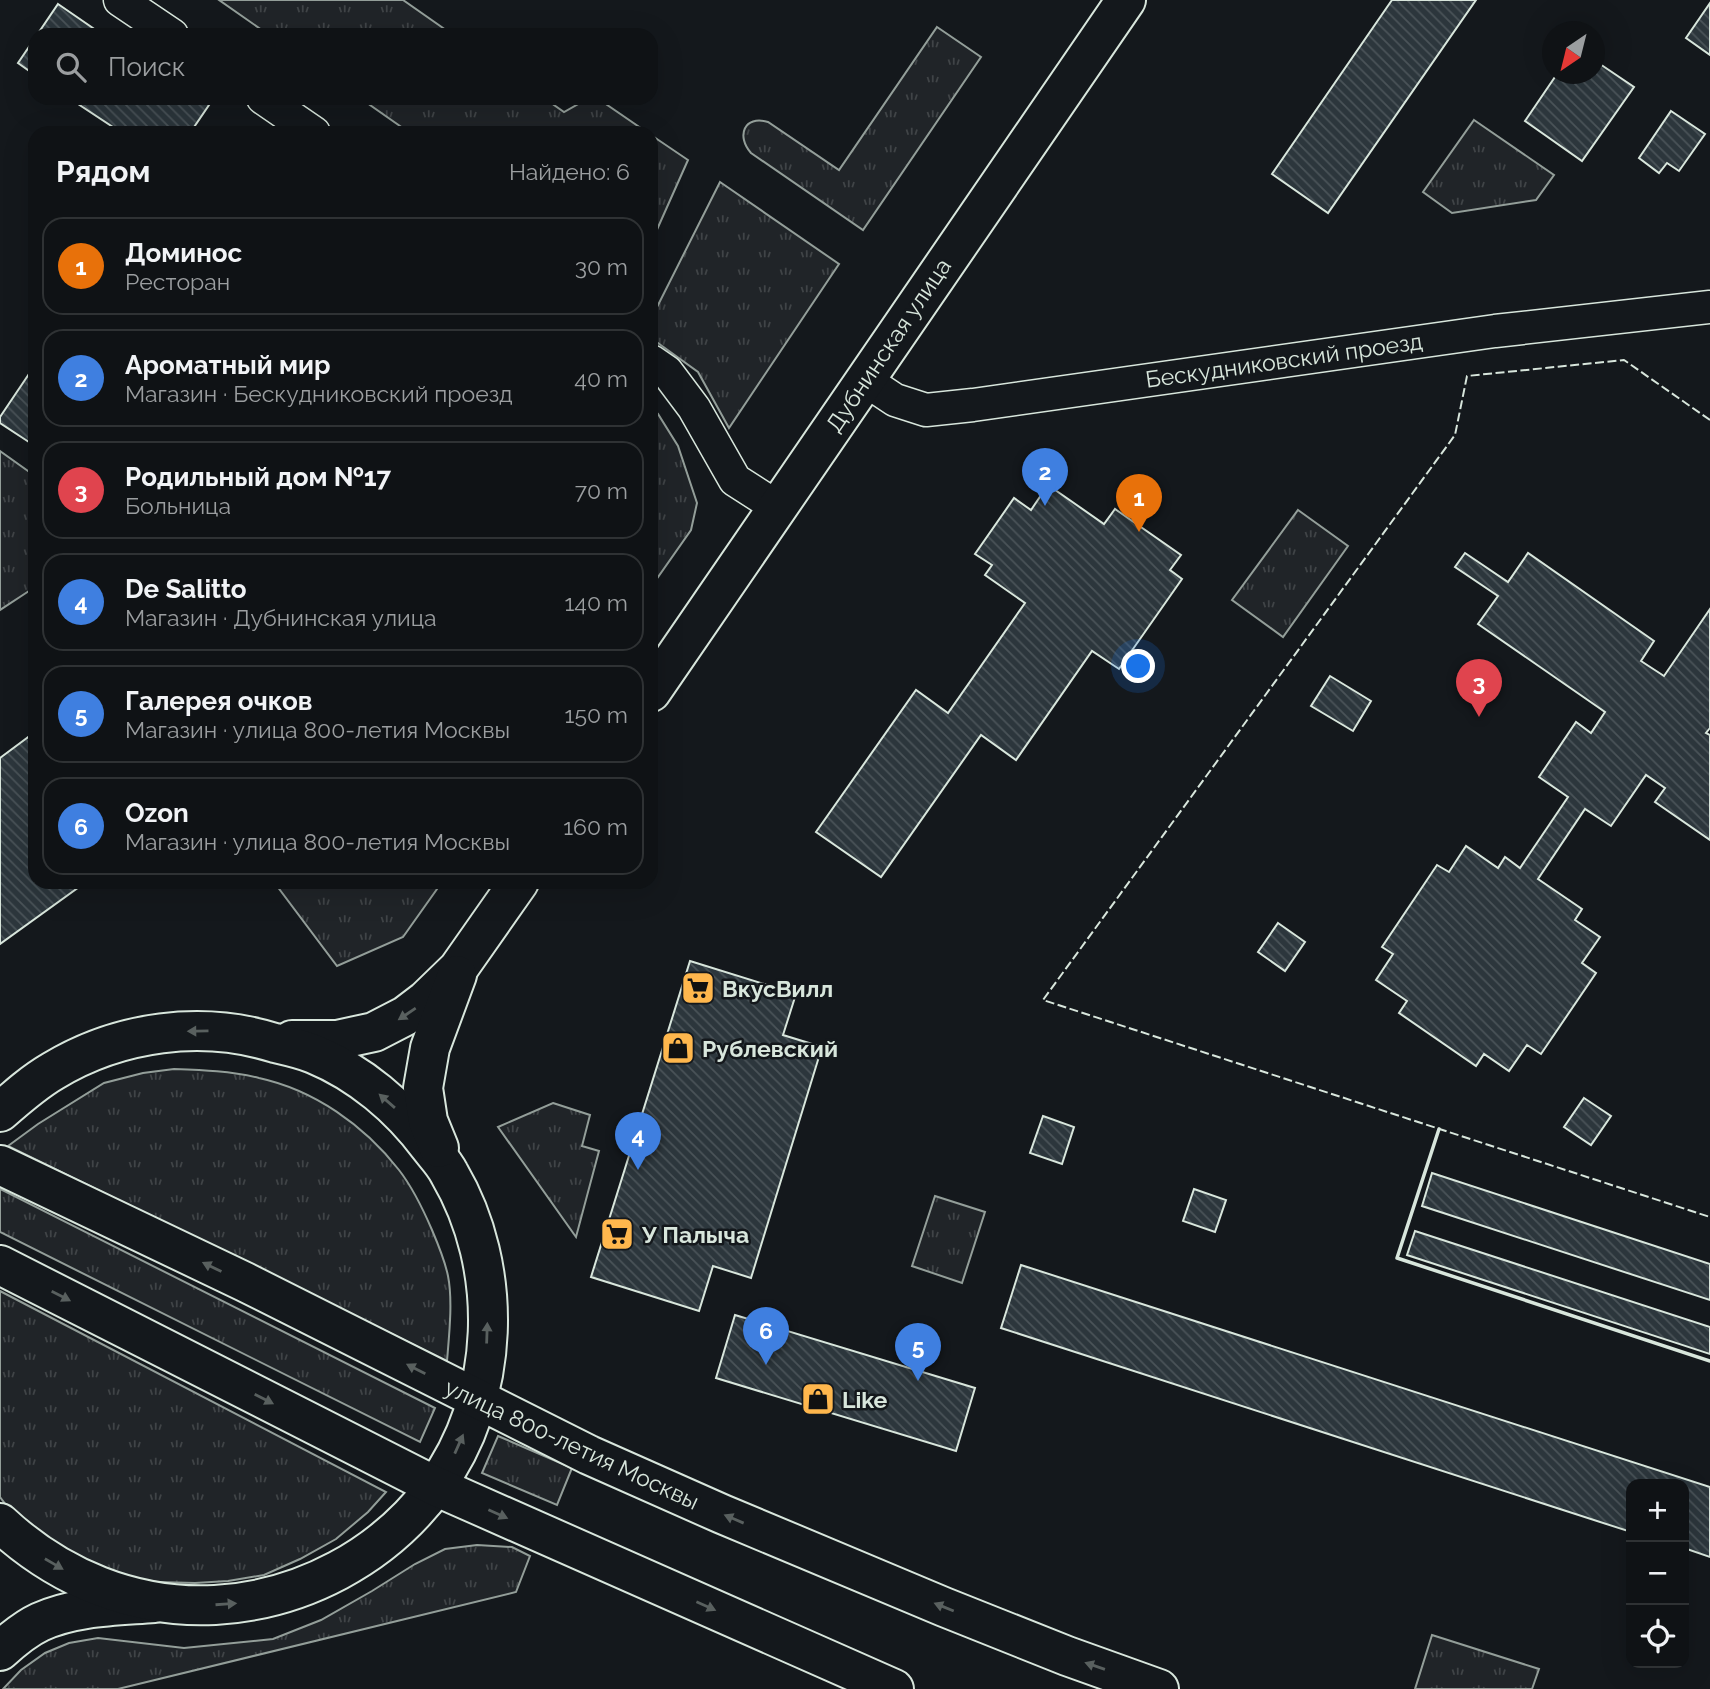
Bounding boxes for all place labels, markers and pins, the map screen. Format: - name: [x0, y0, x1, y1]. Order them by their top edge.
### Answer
- pin: 2: [1022, 448, 1068, 506]
- pin: 1: [1116, 474, 1162, 532]
- pin: 3: [1456, 659, 1502, 717]
- supermarket icon: ВкусВилл: [679, 969, 717, 1007]
- place label: ВкусВилл: [722, 975, 833, 1002]
- shop icon: Рублевский: [659, 1029, 697, 1067]
- place label: Рублевский: [702, 1035, 838, 1062]
- pin: 4: [615, 1112, 661, 1170]
- supermarket icon: У Палыча: [598, 1215, 636, 1253]
- place label: У Палыча: [641, 1221, 749, 1248]
- pin: 6: [743, 1307, 789, 1365]
- pin: 5: [895, 1323, 941, 1381]
- shop icon: Like: [799, 1380, 837, 1418]
- place label: Like: [842, 1386, 888, 1413]

